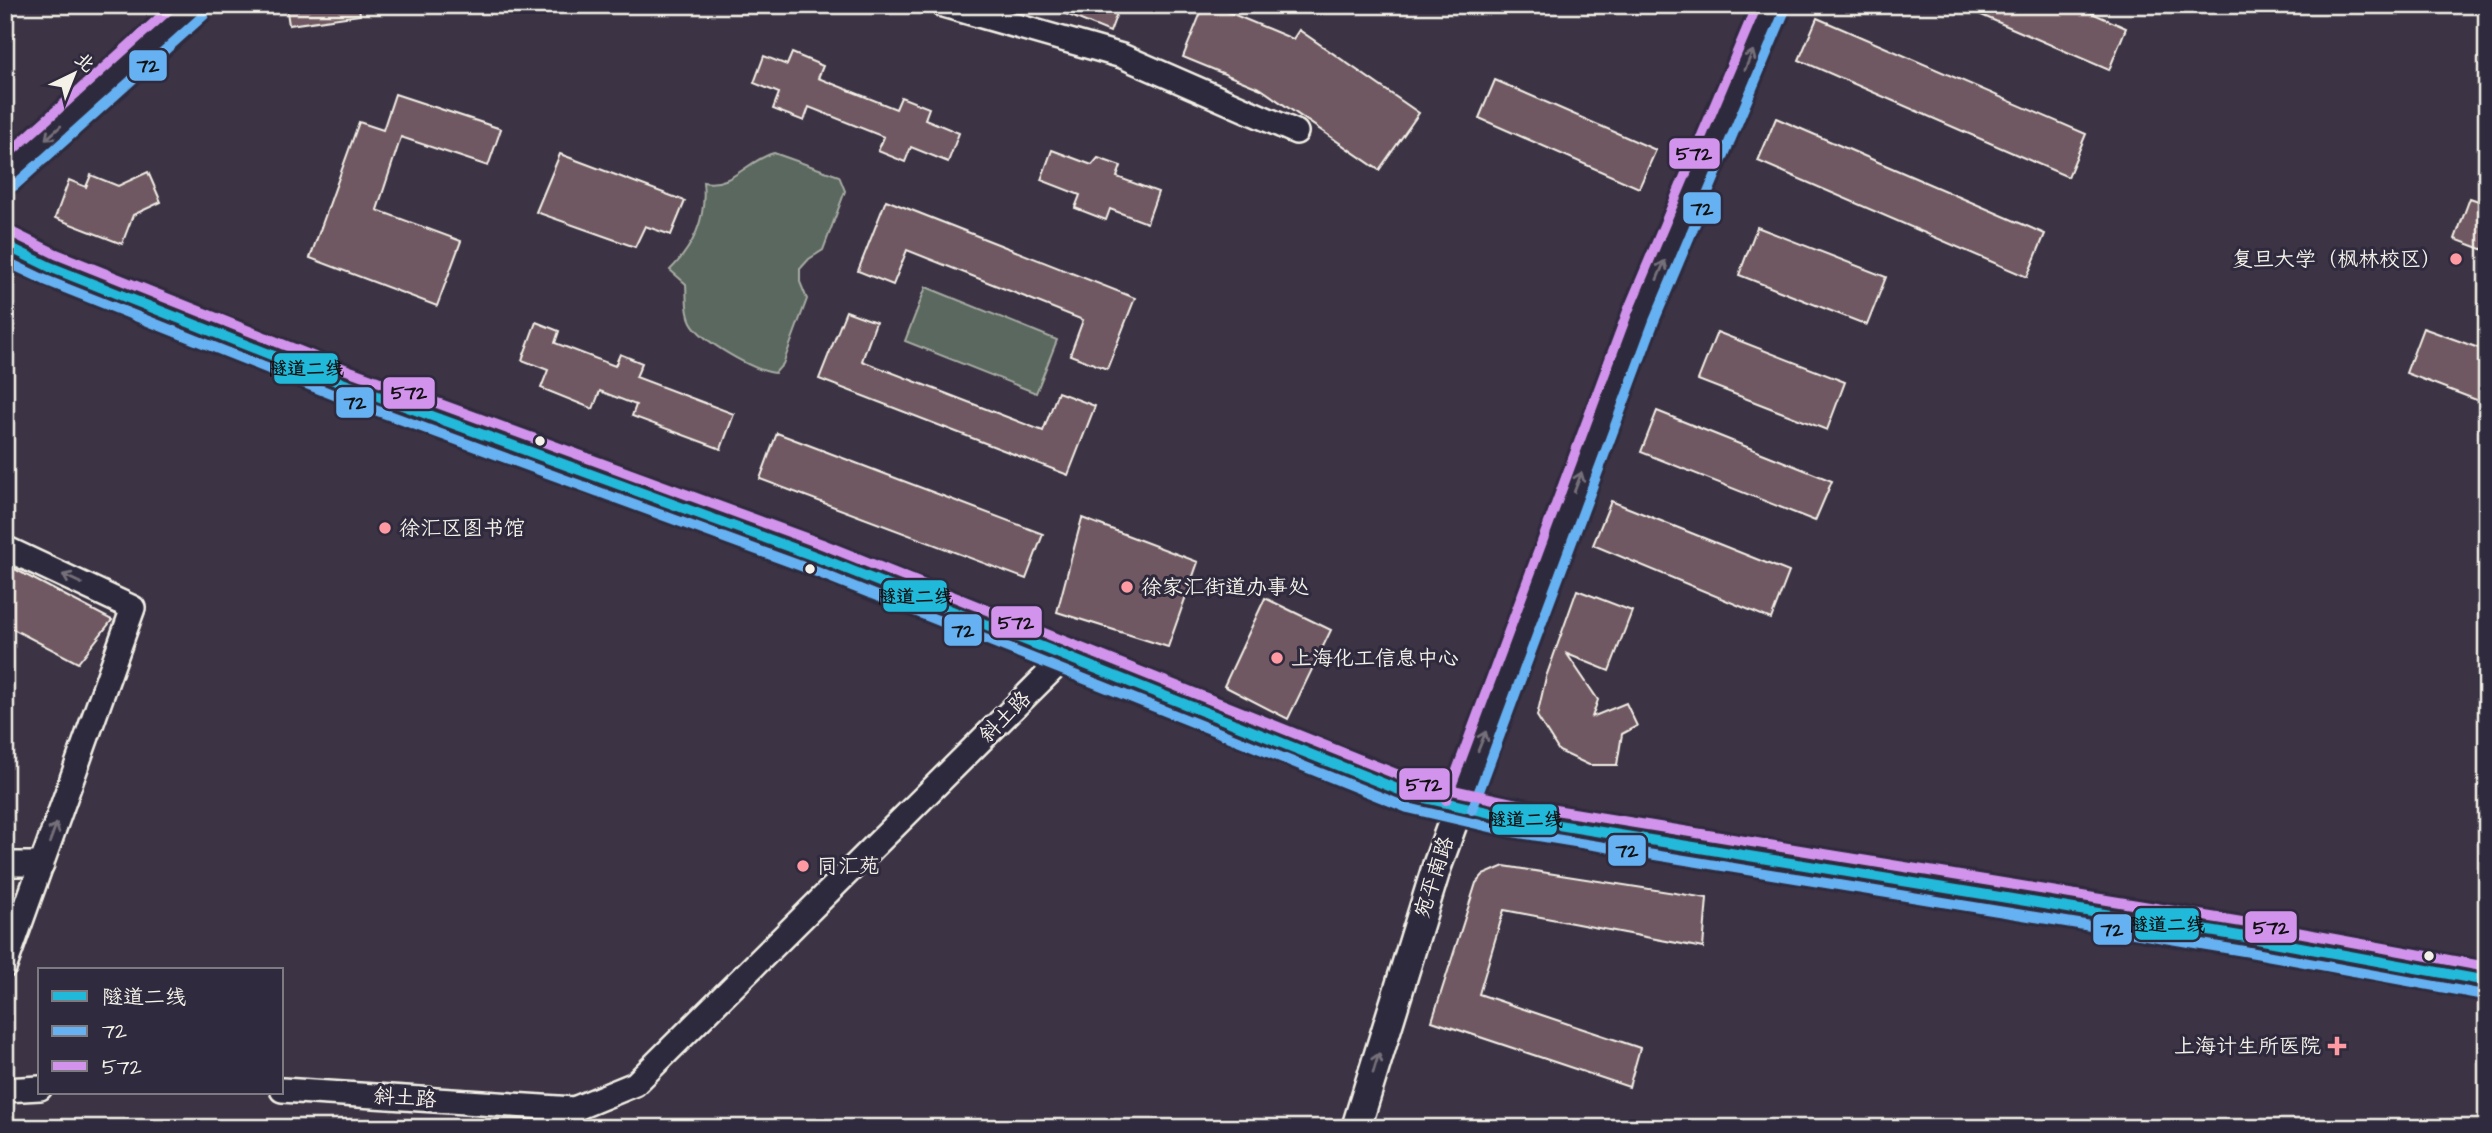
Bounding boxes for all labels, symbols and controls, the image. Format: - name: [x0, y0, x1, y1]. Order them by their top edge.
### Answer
- north arrow: [38, 38, 108, 108]
- text: 北: [68, 46, 101, 79]
- line badge: 72: [128, 49, 168, 82]
- one-way arrow: [1743, 50, 1756, 72]
- text: 72: [136, 53, 159, 80]
- one-way arrow: [44, 125, 62, 141]
- line badge: 572: [1668, 137, 1721, 170]
- text: 572: [1676, 141, 1712, 168]
- line badge: 72: [1682, 191, 1722, 225]
- text: 72: [1690, 196, 1713, 223]
- place label: 复旦大学（枫林校区）: [2232, 245, 2442, 274]
- marker: 复旦大学（枫林校区）: [2448, 251, 2464, 267]
- one-way arrow: [1655, 260, 1668, 281]
- line badge: 隧道二线: [273, 352, 339, 385]
- text: 隧道二线: [268, 356, 344, 383]
- line badge: 572: [382, 376, 436, 410]
- text: 572: [391, 380, 427, 407]
- line badge: 72: [335, 386, 375, 419]
- text: 72: [343, 390, 366, 417]
- unlabelled marker: [533, 434, 547, 448]
- one-way arrow: [1573, 472, 1586, 494]
- place label: 徐汇区图书馆: [399, 514, 525, 543]
- marker: 徐汇区图书馆: [377, 520, 393, 536]
- unlabelled marker: [803, 562, 817, 576]
- one-way arrow: [61, 572, 83, 585]
- place label: 徐家汇街道办事处: [1141, 573, 1309, 602]
- line badge: 隧道二线: [882, 579, 948, 613]
- marker: 徐家汇街道办事处: [1119, 579, 1135, 595]
- text: 隧道二线: [877, 584, 953, 611]
- line badge: 572: [990, 605, 1043, 639]
- text: 572: [998, 610, 1034, 637]
- line badge: 72: [943, 613, 983, 647]
- text: 72: [951, 618, 974, 645]
- place label: 上海化工信息中心: [1291, 644, 1459, 673]
- marker: 上海化工信息中心: [1269, 650, 1285, 666]
- street label: 斜土路: [972, 684, 1038, 750]
- one-way arrow: [1477, 731, 1490, 753]
- line badge: 572: [1398, 767, 1451, 801]
- text: 572: [1406, 772, 1442, 799]
- line badge: 隧道二线: [1491, 803, 1558, 836]
- text: 隧道二线: [1487, 807, 1563, 834]
- one-way arrow: [48, 822, 60, 844]
- street label: 宛平南路: [1407, 833, 1461, 921]
- line badge: 72: [1607, 834, 1647, 867]
- text: 72: [1615, 838, 1638, 865]
- place label: 同汇苑: [817, 852, 880, 881]
- marker: 同汇苑: [795, 858, 811, 874]
- line badge: 隧道二线: [2134, 907, 2200, 941]
- line badge: 572: [2244, 910, 2298, 944]
- text: 隧道二线: [2129, 912, 2205, 939]
- line badge: 72: [2092, 913, 2133, 946]
- text: 572: [2253, 915, 2289, 942]
- text: 72: [2100, 917, 2123, 944]
- unlabelled marker: [2422, 949, 2436, 963]
- legend: [38, 968, 284, 1094]
- text: 隧道二线: [102, 983, 186, 1012]
- text: 72: [102, 1017, 127, 1046]
- place label: 上海计生所医院: [2174, 1032, 2321, 1061]
- marker: 上海计生所医院: [2327, 1036, 2347, 1056]
- one-way arrow: [1371, 1052, 1384, 1074]
- text: 572: [102, 1053, 142, 1082]
- street label: 斜土路: [373, 1081, 437, 1115]

